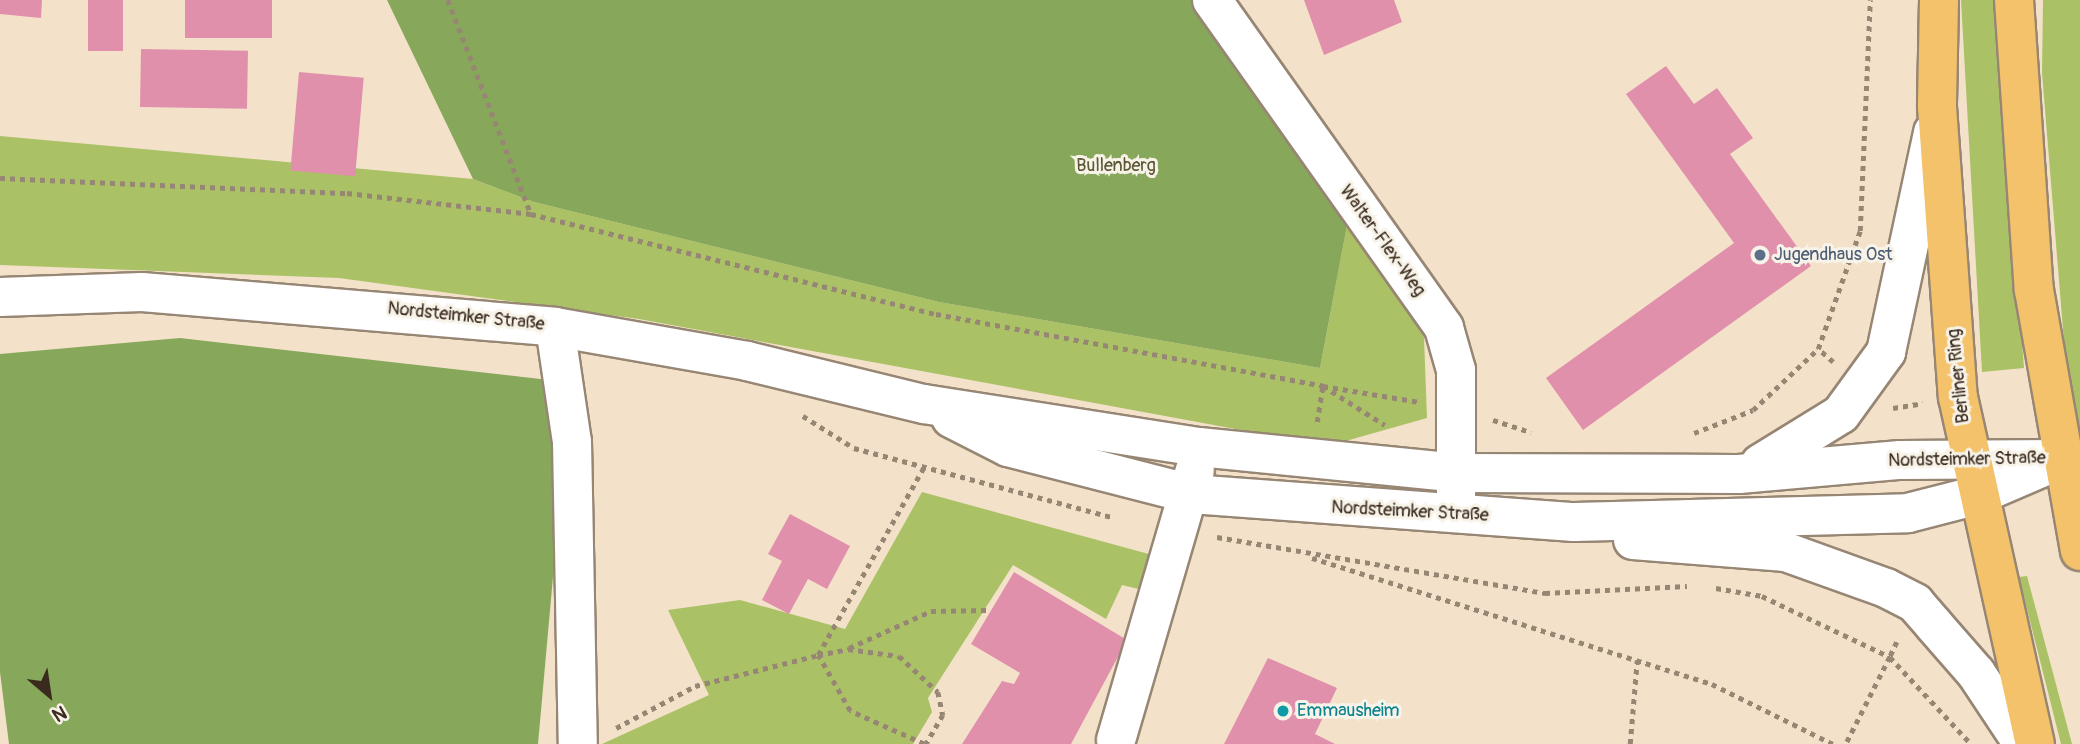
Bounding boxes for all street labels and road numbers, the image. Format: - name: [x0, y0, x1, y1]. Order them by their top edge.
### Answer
- street label: Walter-Flex-Weg: [1334, 181, 1430, 301]
- street label: Nordsteimker Straße: [387, 298, 545, 336]
- street label: Berliner Ring: [1943, 328, 1975, 424]
- street label: Nordsteimker Straße: [1888, 448, 2046, 472]
- street label: Nordsteimker Straße: [1331, 497, 1489, 527]

